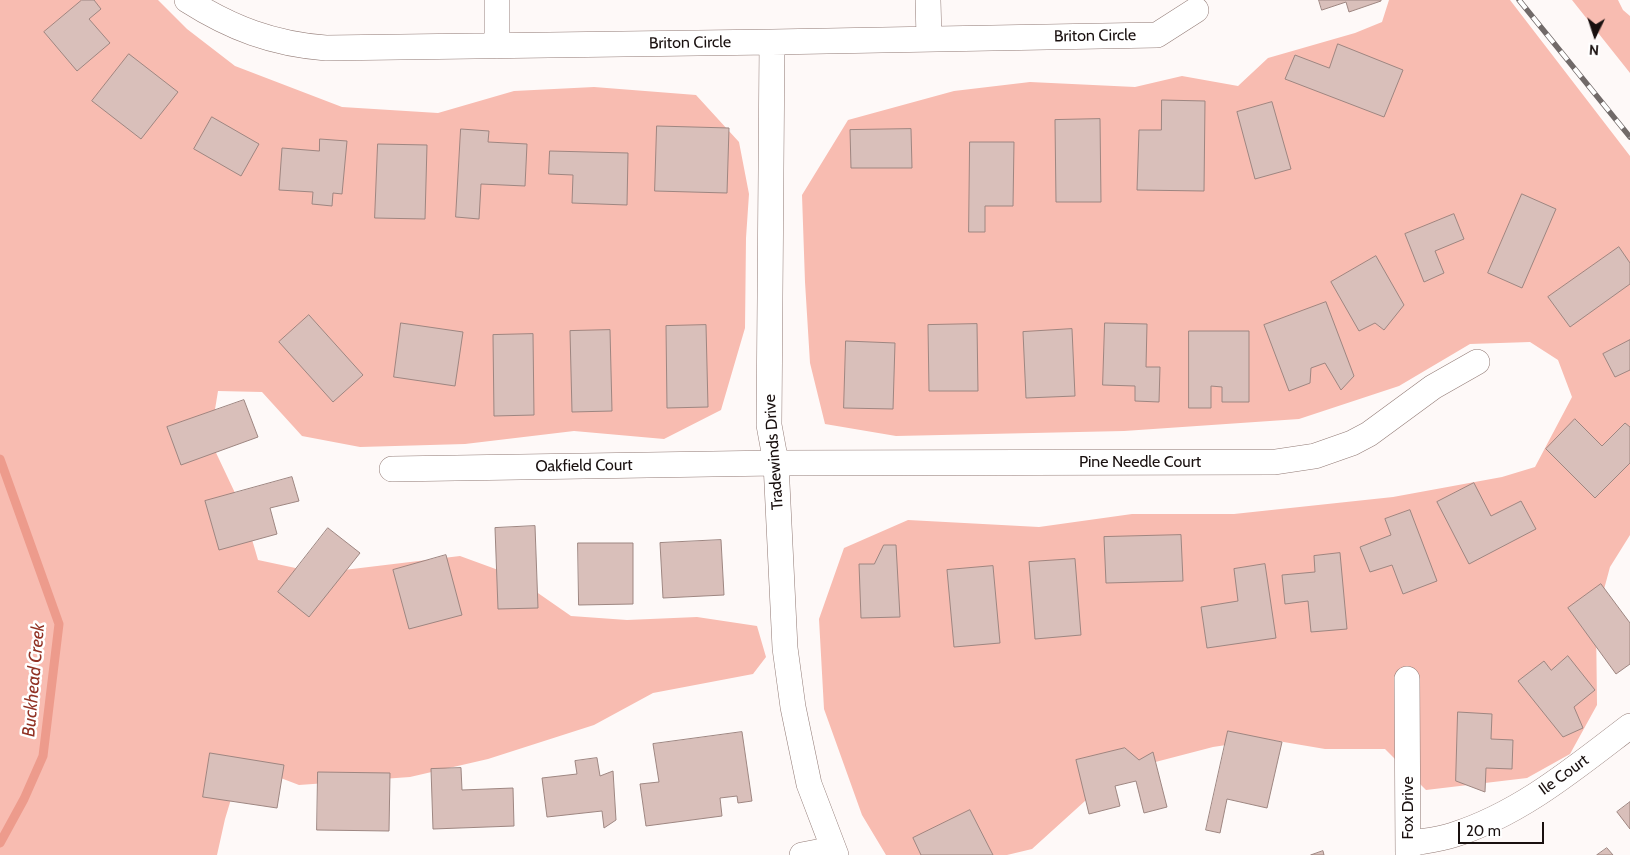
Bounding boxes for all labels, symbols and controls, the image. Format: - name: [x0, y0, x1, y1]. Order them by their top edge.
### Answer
- north arrow: [1570, 10, 1620, 60]
- street label: Briton Circle: [1054, 26, 1136, 46]
- street label: Briton Circle: [649, 33, 731, 53]
- text: N: [1588, 41, 1600, 59]
- street label: Tradewinds Drive: [760, 394, 788, 510]
- street label: Pine Needle Court: [1079, 452, 1201, 472]
- street label: Oakfield Court: [535, 456, 633, 476]
- water label: Buckhead Creek: [18, 622, 50, 738]
- street label: Ile Court: [1535, 751, 1593, 799]
- street label: Fox Drive: [1398, 776, 1418, 840]
- scale bar: [1460, 812, 1546, 844]
- text: 20 m: [1466, 822, 1501, 840]

